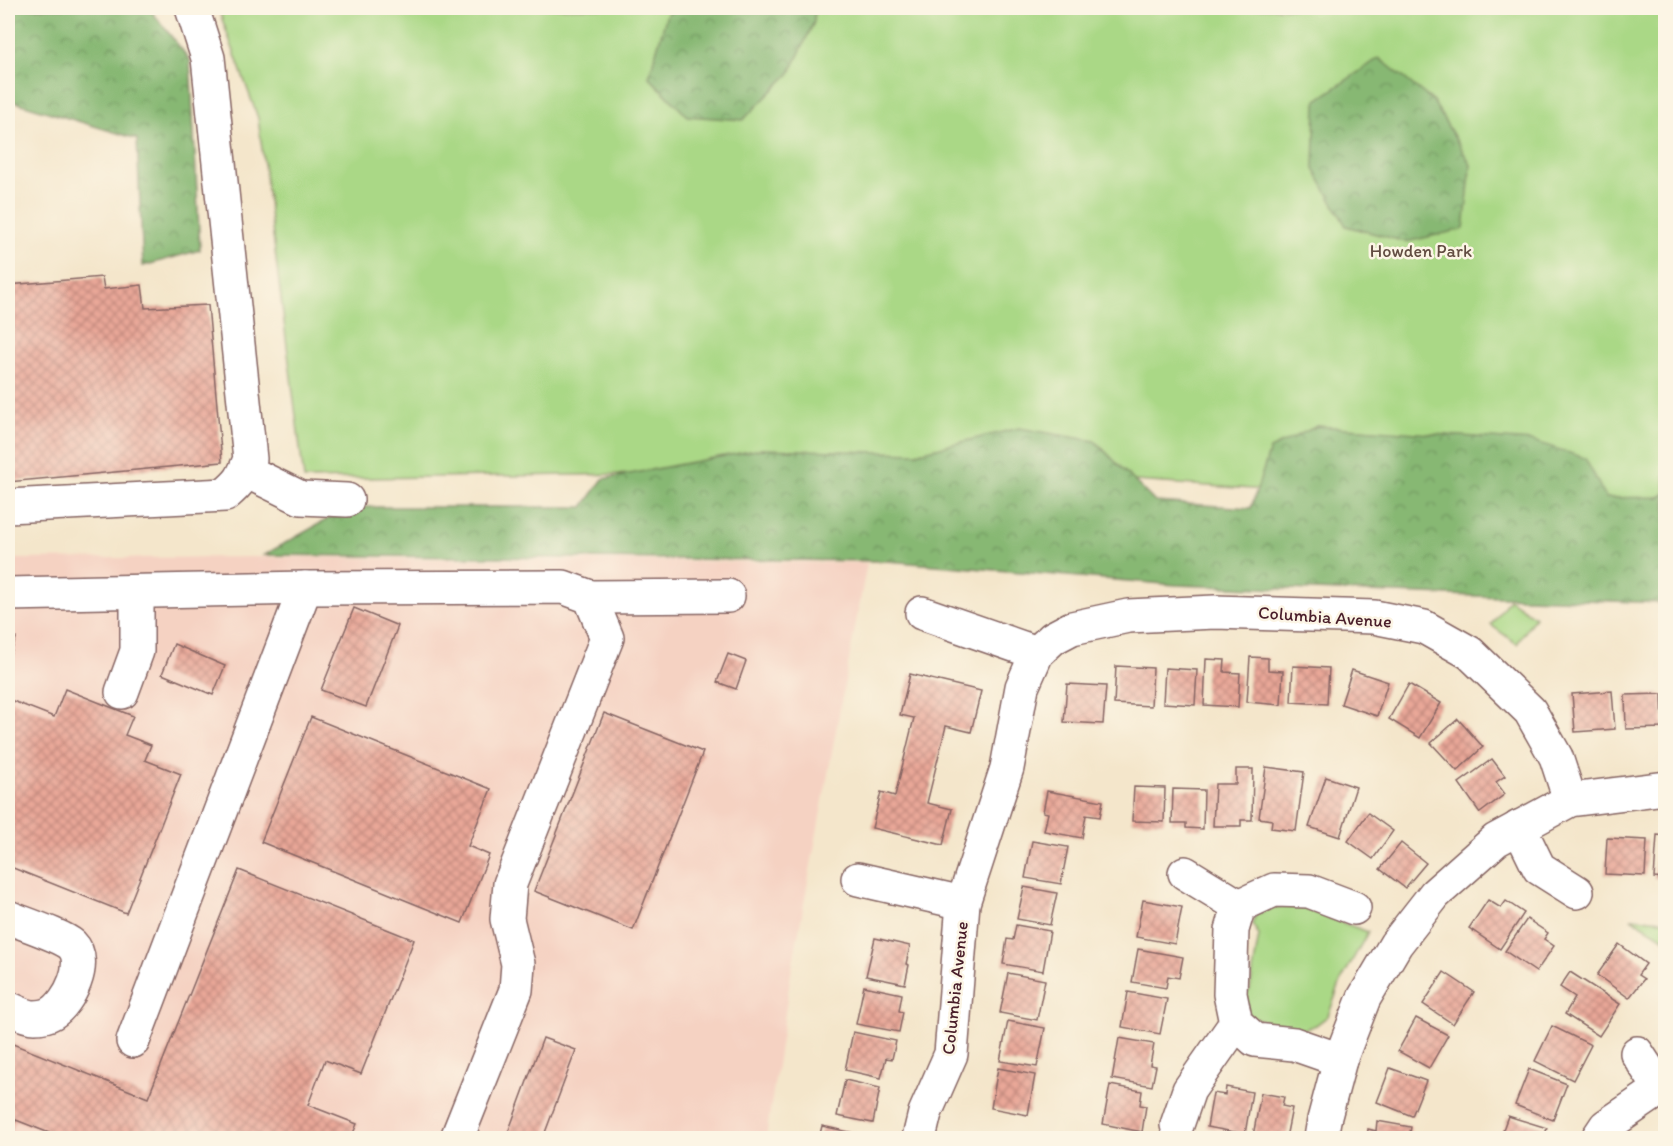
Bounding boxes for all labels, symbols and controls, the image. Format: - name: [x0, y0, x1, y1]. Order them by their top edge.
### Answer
- park label: Howden Park: [1370, 240, 1472, 262]
- street label: Columbia Avenue: [1257, 601, 1393, 633]
- street label: Columbia Avenue: [937, 920, 973, 1056]

